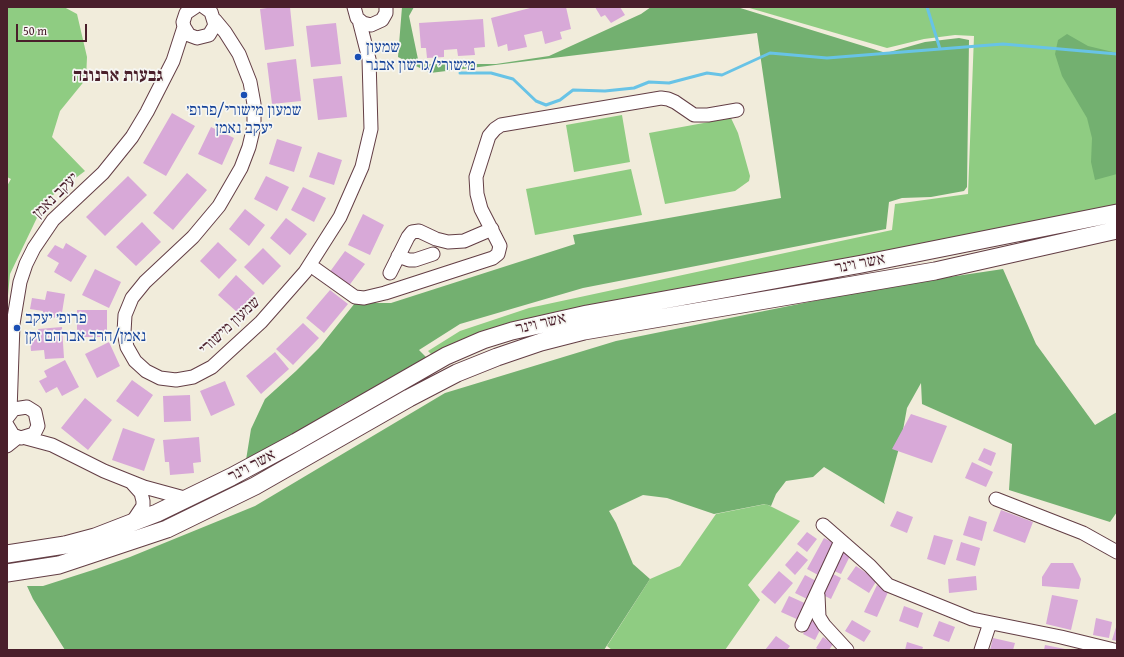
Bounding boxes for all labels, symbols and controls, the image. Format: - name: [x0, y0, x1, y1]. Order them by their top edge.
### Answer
- scale bar: [18, 16, 89, 42]
- text: 50 m: [23, 22, 47, 39]
- place label: שמעון מישורי/גרשון אבנר: [366, 38, 476, 76]
- marker: שמעון מישורי/גרשון אבנר: [353, 52, 363, 62]
- district label: גבעות ארנונה: [73, 65, 163, 87]
- marker: שמעון מישורי/פרופ׳ יעקב נאמן: [239, 90, 249, 100]
- place label: שמעון מישורי/פרופ׳ יעקב נאמן: [187, 101, 301, 139]
- street label: יעקב נאמן: [29, 169, 83, 223]
- street label: אשר וינר: [833, 250, 887, 278]
- street label: שמעון מישורי: [195, 293, 265, 359]
- place label: פרופ׳ יעקב נאמן/הרב אברהם זקן: [25, 309, 146, 347]
- street label: אשר וינר: [514, 309, 568, 339]
- marker: פרופ׳ יעקב נאמן/הרב אברהם זקן: [12, 323, 22, 333]
- street label: אשר וינר: [225, 446, 279, 486]

